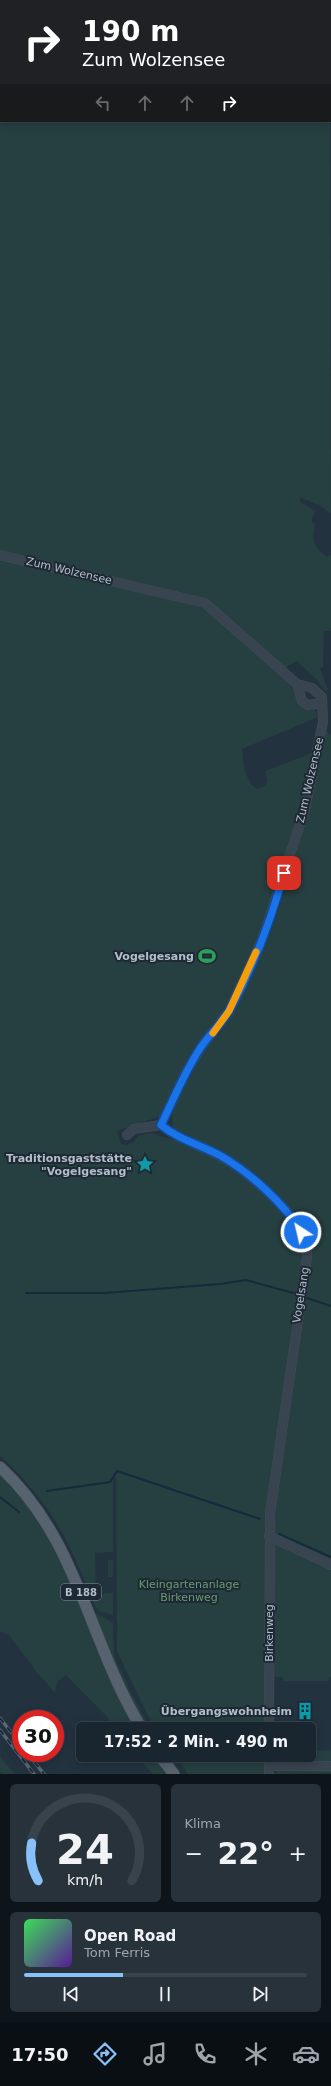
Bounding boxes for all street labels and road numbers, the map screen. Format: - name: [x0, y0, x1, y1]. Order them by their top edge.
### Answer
- street label: Zum Wolzensee: [25, 555, 113, 587]
- street label: Zum Wolzensee: [294, 736, 326, 824]
- street label: Vogelsang: [290, 1266, 312, 1324]
- road number: B 188: [61, 1584, 101, 1600]
- street label: Birkenweg: [263, 1604, 276, 1662]

